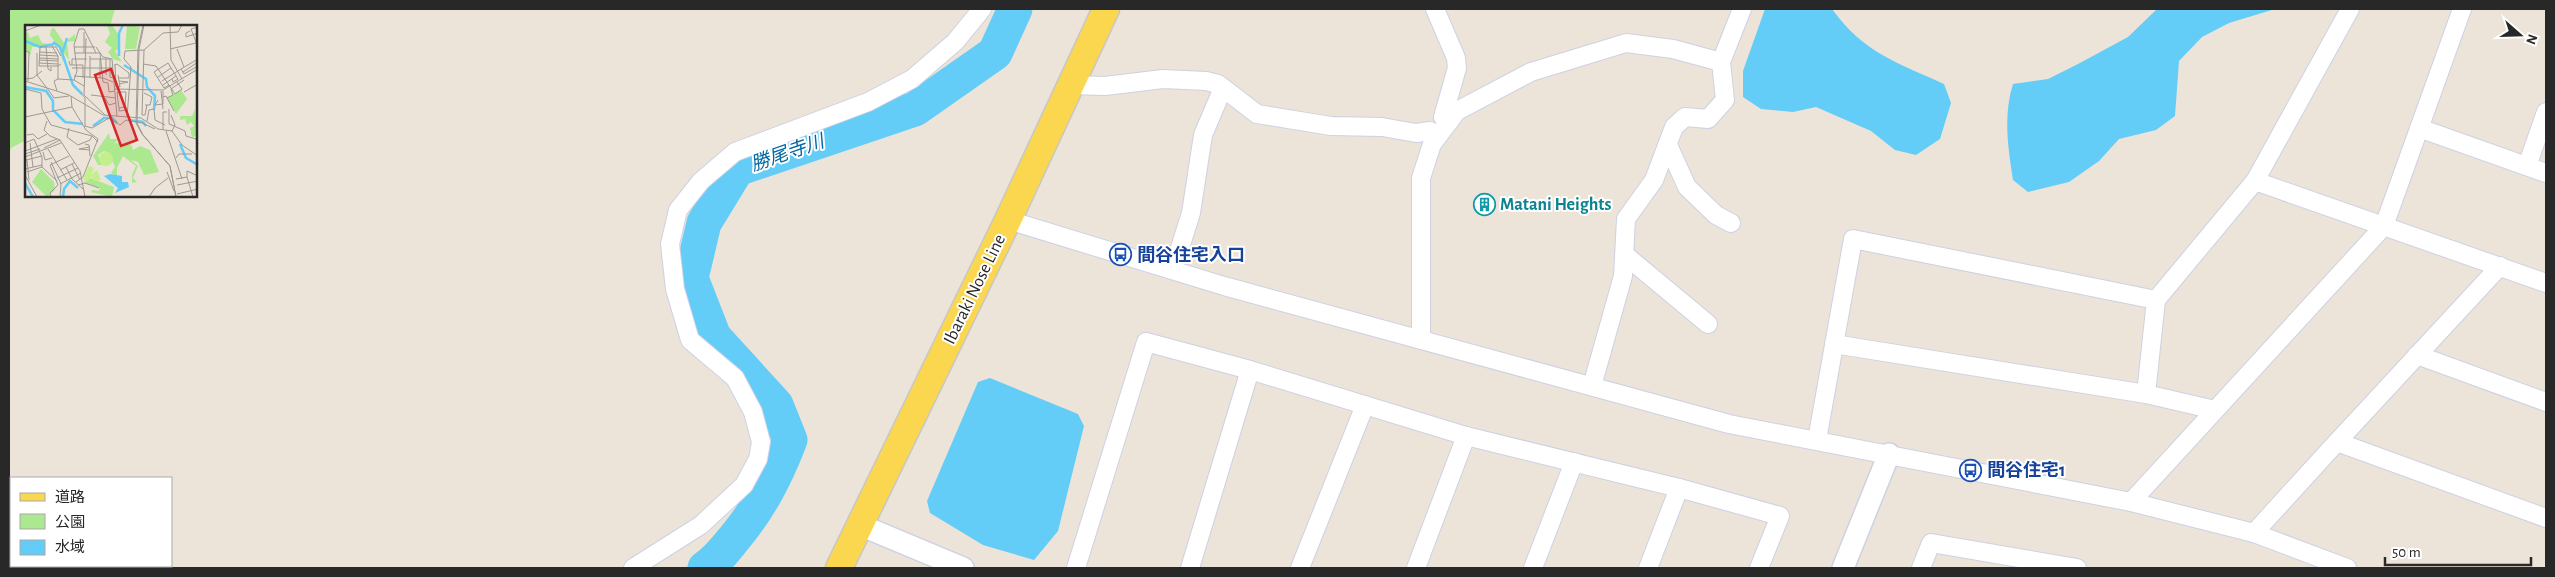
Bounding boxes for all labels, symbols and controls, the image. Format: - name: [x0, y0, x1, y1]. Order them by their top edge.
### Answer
- north arrow: [2495, 10, 2545, 60]
- inset map: [25, 25, 198, 198]
- text: N: [2523, 32, 2540, 46]
- water label: 勝尾寺川: [748, 130, 828, 175]
- building icon: Matani Heights: [1472, 192, 1496, 216]
- place label: Matani Heights: [1500, 196, 1611, 214]
- street label: Ibaraki Nose Line: [941, 232, 1009, 347]
- bus stop icon: 間谷住宅入口: [1109, 243, 1133, 267]
- place label: 間谷住宅入口: [1137, 245, 1245, 265]
- bus stop icon: 間谷住宅1: [1959, 458, 1983, 482]
- place label: 間谷住宅1: [1987, 460, 2065, 480]
- legend: [10, 477, 172, 567]
- text: 道路: [55, 489, 85, 505]
- text: 公園: [55, 514, 85, 530]
- scale bar: [2385, 534, 2531, 566]
- text: 水域: [55, 539, 85, 555]
- text: 50 m: [2392, 545, 2421, 560]

